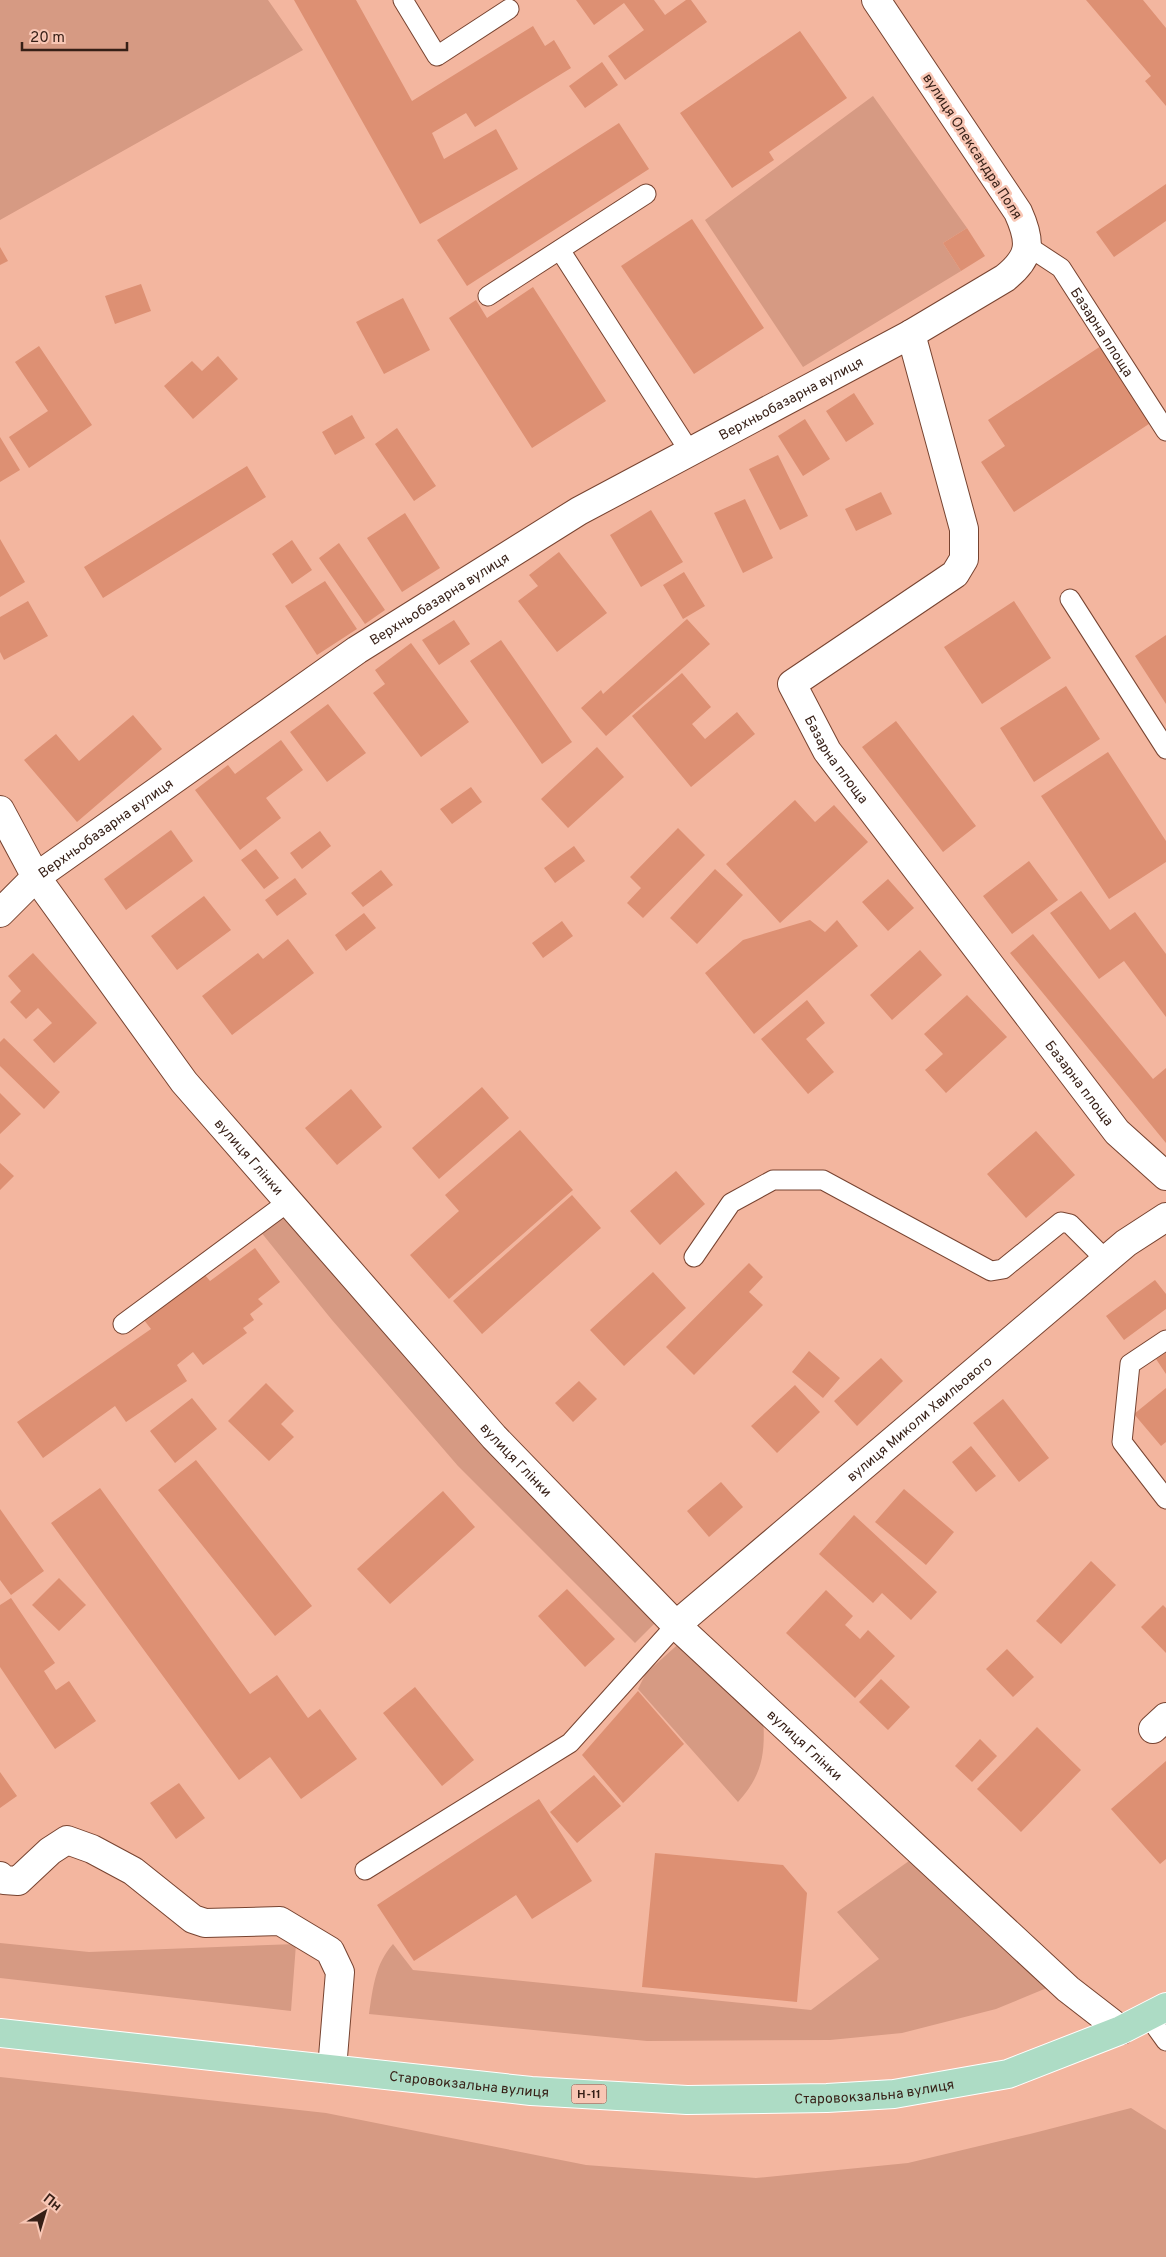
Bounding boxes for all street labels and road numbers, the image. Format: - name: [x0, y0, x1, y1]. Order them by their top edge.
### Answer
- street label: вулиця Олександра Поля: [918, 71, 1025, 223]
- street label: Базарна площа: [1066, 285, 1136, 381]
- street label: Верхньобазарна вулиця: [716, 354, 867, 445]
- street label: Верхньобазарна вулиця: [367, 550, 513, 650]
- street label: Базарна площа: [800, 713, 871, 808]
- street label: Верхньобазарна вулиця: [36, 776, 177, 883]
- street label: Базарна площа: [1041, 1038, 1116, 1130]
- street label: вулиця Глінки: [210, 1116, 286, 1200]
- street label: вулиця Миколи Хвильового: [844, 1353, 996, 1486]
- street label: вулиця Глінки: [476, 1420, 555, 1501]
- street label: вулиця Глінки: [763, 1707, 845, 1785]
- street label: Старовокзальна вулиця: [388, 2069, 550, 2102]
- street label: Старовокзальна вулиця: [794, 2077, 956, 2108]
- road number: Н-11: [572, 2084, 606, 2104]

